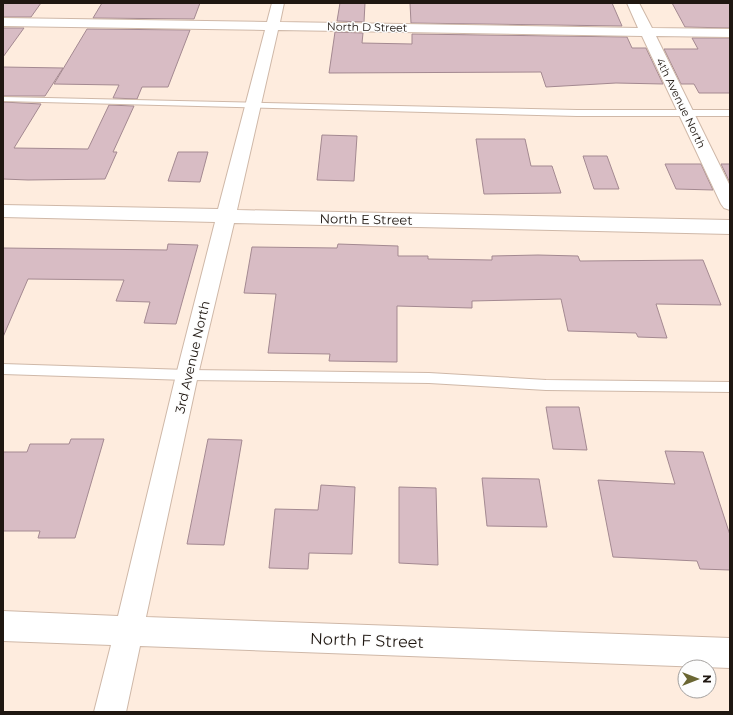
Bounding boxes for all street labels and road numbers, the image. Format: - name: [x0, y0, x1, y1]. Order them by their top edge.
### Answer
- street label: North D Street: [327, 19, 408, 35]
- street label: 4th Avenue North: [653, 56, 709, 150]
- street label: North E Street: [319, 210, 413, 228]
- street label: 3rd Avenue North: [171, 299, 213, 415]
- street label: North F Street: [310, 629, 425, 652]

